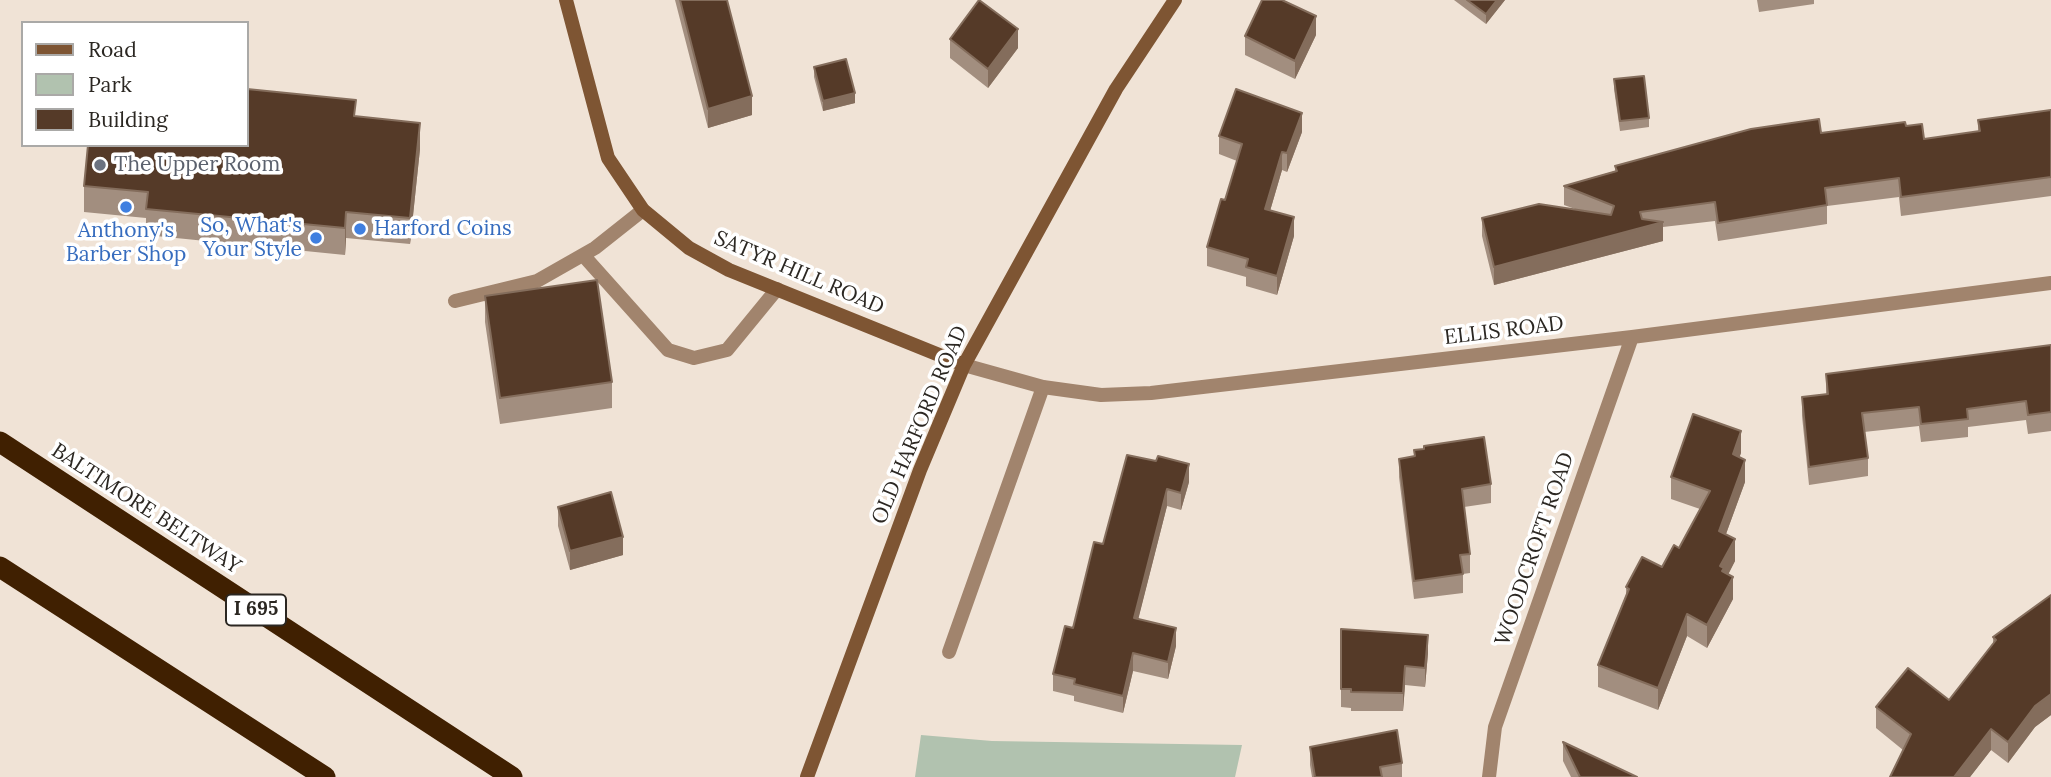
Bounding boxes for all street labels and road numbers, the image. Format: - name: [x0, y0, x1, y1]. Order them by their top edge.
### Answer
- street label: SATYR HILL ROAD: [710, 226, 888, 320]
- street label: ELLIS ROAD: [1443, 311, 1565, 351]
- street label: OLD HARFORD ROAD: [867, 322, 973, 528]
- street label: BALTIMORE BELTWAY: [47, 438, 245, 580]
- street label: WOODCROFT ROAD: [1490, 449, 1580, 649]
- road number: I 695: [226, 594, 286, 625]

